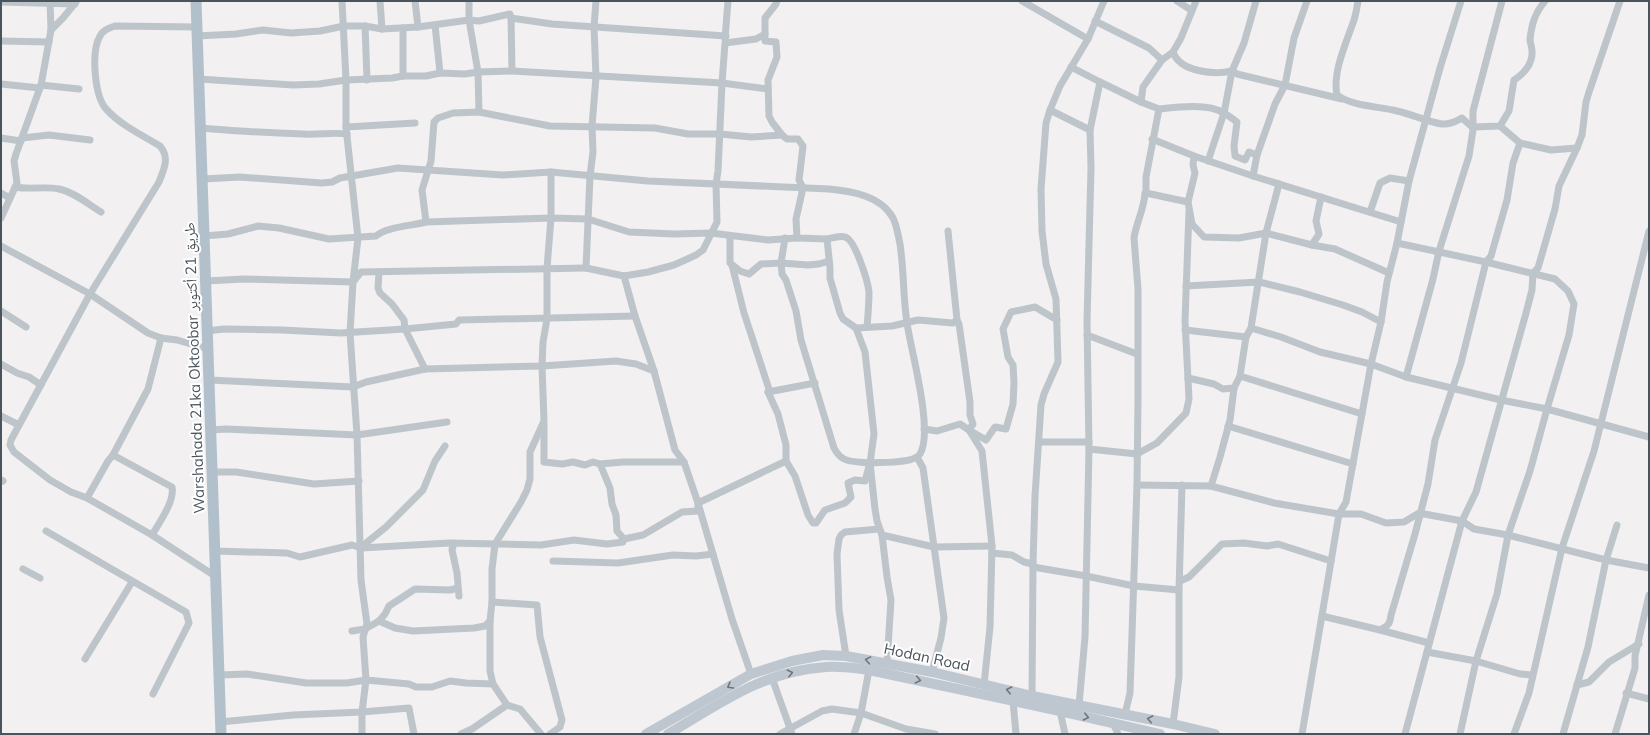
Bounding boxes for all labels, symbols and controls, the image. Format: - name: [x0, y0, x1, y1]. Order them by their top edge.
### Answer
- street label: Warshahada 21ka Oktoobar طريق 21 أكتوبر: [179, 222, 210, 514]
- street label: Hodan Road: [882, 639, 972, 675]
- one-way arrow: [865, 656, 871, 665]
- one-way arrow: [786, 669, 793, 678]
- one-way arrow: [915, 676, 921, 684]
- one-way arrow: [727, 681, 734, 688]
- one-way arrow: [1006, 687, 1012, 695]
- one-way arrow: [1083, 712, 1089, 720]
- one-way arrow: [1147, 715, 1153, 724]

